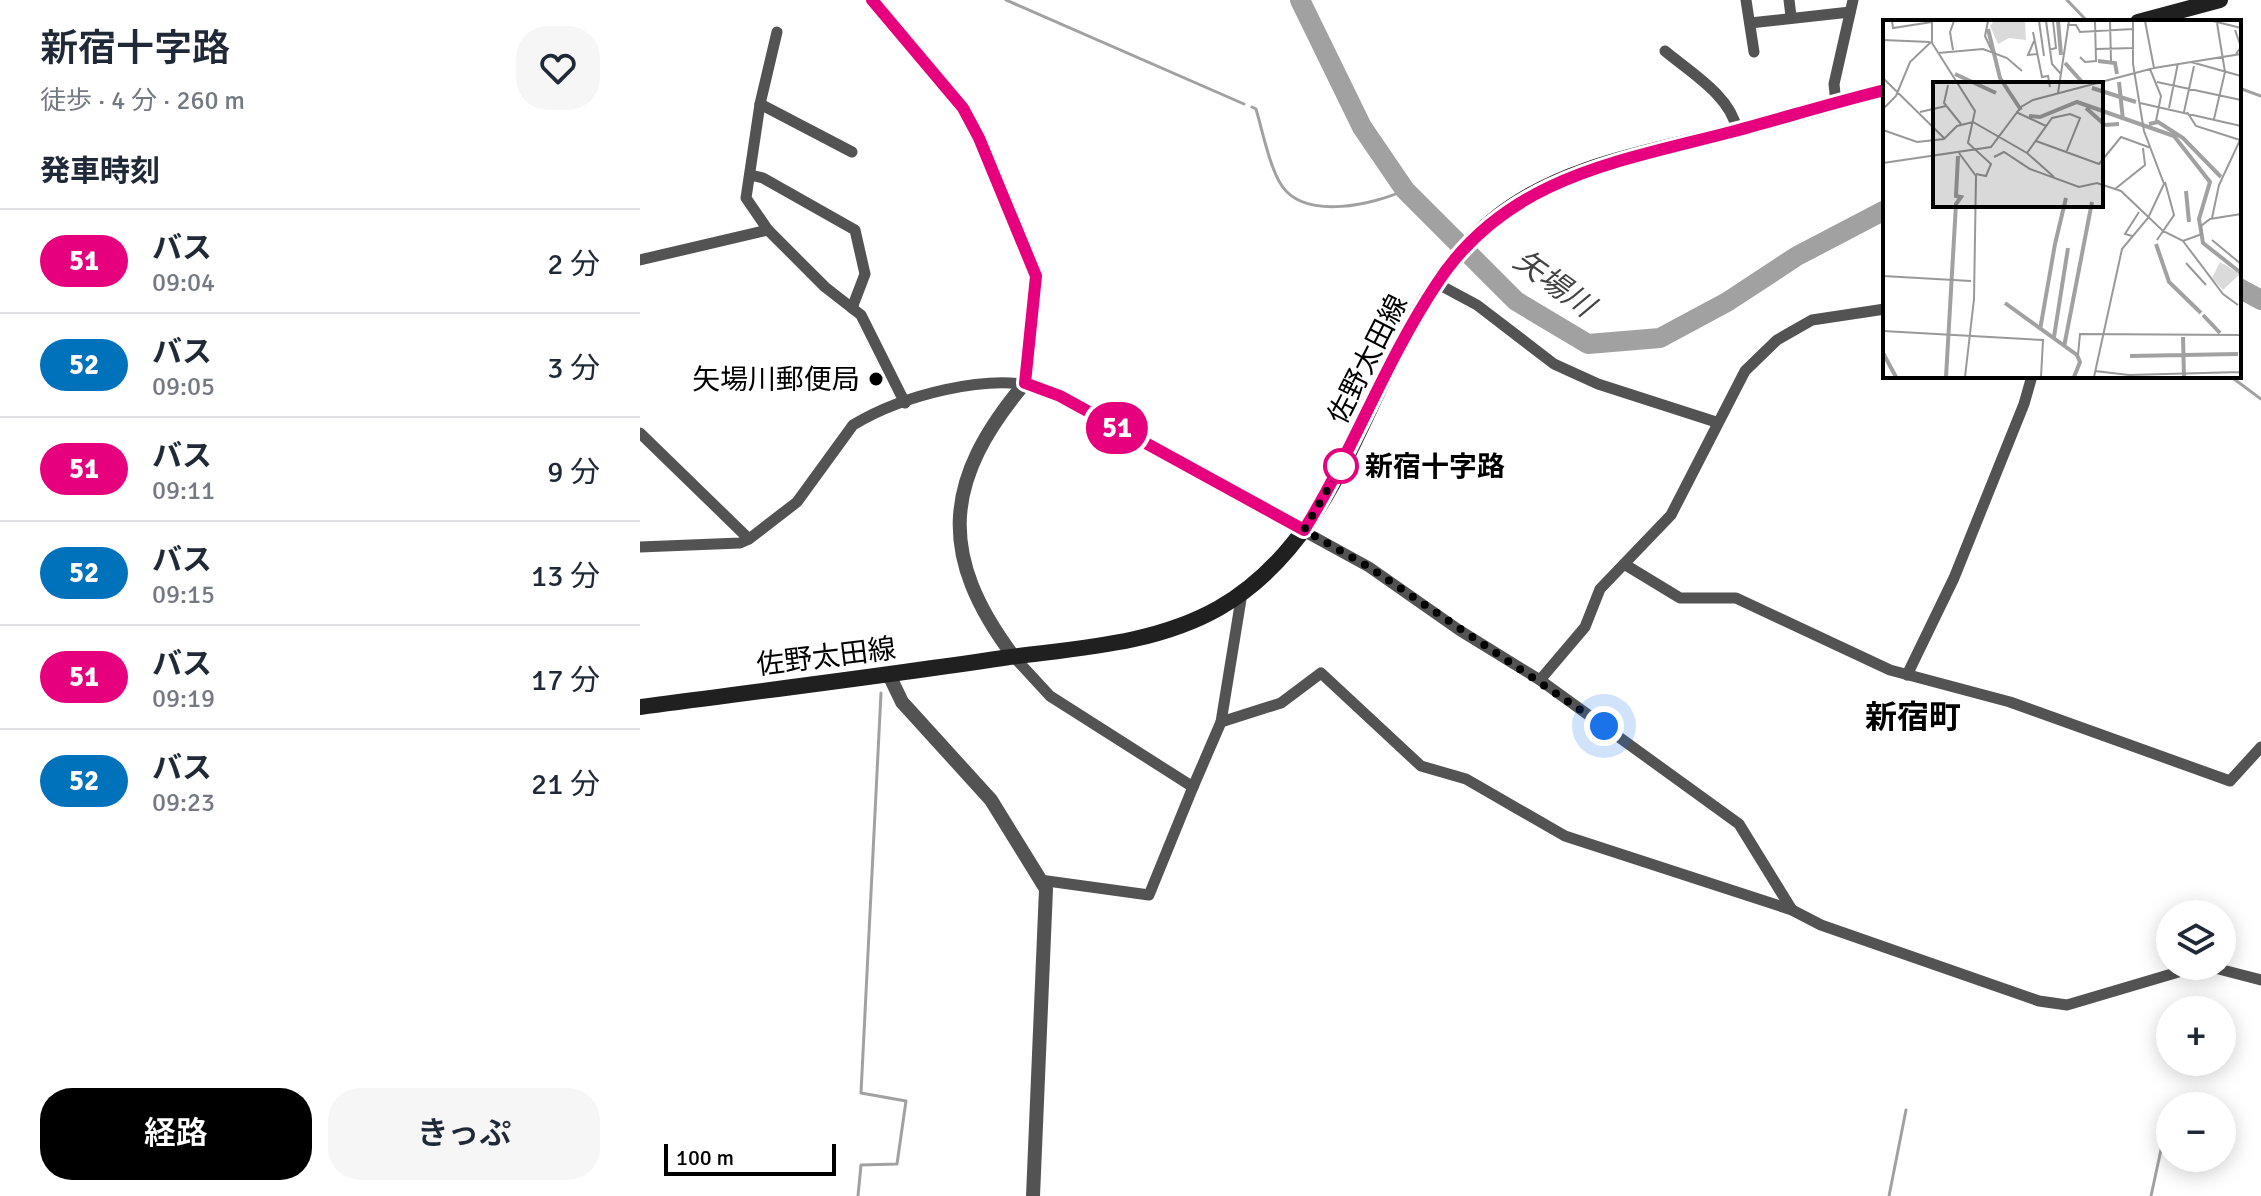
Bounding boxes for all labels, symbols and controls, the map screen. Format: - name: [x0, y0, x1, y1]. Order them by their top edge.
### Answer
- inset map: [1883, 20, 2241, 378]
- text: 新宿十字路: [40, 25, 230, 72]
- button: heart: [516, 26, 600, 110]
- text: 徒歩 · 4 分 · 260 m: [40, 85, 245, 117]
- text: 発車時刻: [40, 153, 160, 190]
- text: バス: [152, 230, 212, 267]
- water label: 矢場川: [1506, 242, 1603, 327]
- text: 51: [69, 244, 99, 278]
- text: 2 分: [547, 246, 600, 283]
- text: 09:04: [152, 267, 215, 299]
- street label: 佐野太田線: [1321, 289, 1415, 430]
- text: バス: [152, 334, 212, 371]
- text: 52: [69, 348, 99, 382]
- text: 3 分: [547, 350, 600, 387]
- place label: 矢場川郵便局: [692, 363, 860, 397]
- marker: 矢場川郵便局: [867, 370, 885, 388]
- text: 09:05: [152, 371, 215, 403]
- line badge: 51: [1081, 402, 1153, 454]
- text: 51: [1102, 411, 1132, 445]
- text: バス: [152, 438, 212, 475]
- marker: 新宿十字路: [1324, 449, 1358, 483]
- place label: 新宿十字路: [1365, 450, 1505, 484]
- text: 51: [69, 452, 99, 486]
- text: 9 分: [547, 454, 600, 491]
- text: 09:11: [152, 475, 215, 507]
- text: バス: [152, 542, 212, 579]
- text: 52: [69, 556, 99, 590]
- text: 13 分: [531, 558, 600, 595]
- text: 09:15: [152, 579, 215, 611]
- street label: 佐野太田線: [755, 632, 898, 682]
- text: バス: [152, 646, 212, 683]
- text: 51: [69, 660, 99, 694]
- text: 17 分: [531, 662, 600, 699]
- text: 09:19: [152, 683, 215, 715]
- district label: 新宿町: [1865, 698, 1961, 737]
- your location: [1584, 706, 1624, 746]
- text: バス: [152, 750, 212, 787]
- text: 52: [69, 764, 99, 798]
- text: 21 分: [531, 766, 600, 803]
- text: 09:23: [152, 787, 215, 819]
- map controls: [2156, 900, 2236, 1172]
- button: layers: [2156, 900, 2236, 980]
- button: +: [2156, 996, 2236, 1076]
- button: 経路: [40, 1088, 312, 1180]
- button: きっぷ: [328, 1088, 600, 1180]
- button: −: [2156, 1092, 2236, 1172]
- scale bar: [664, 1140, 836, 1176]
- text: 100 m: [676, 1144, 734, 1171]

